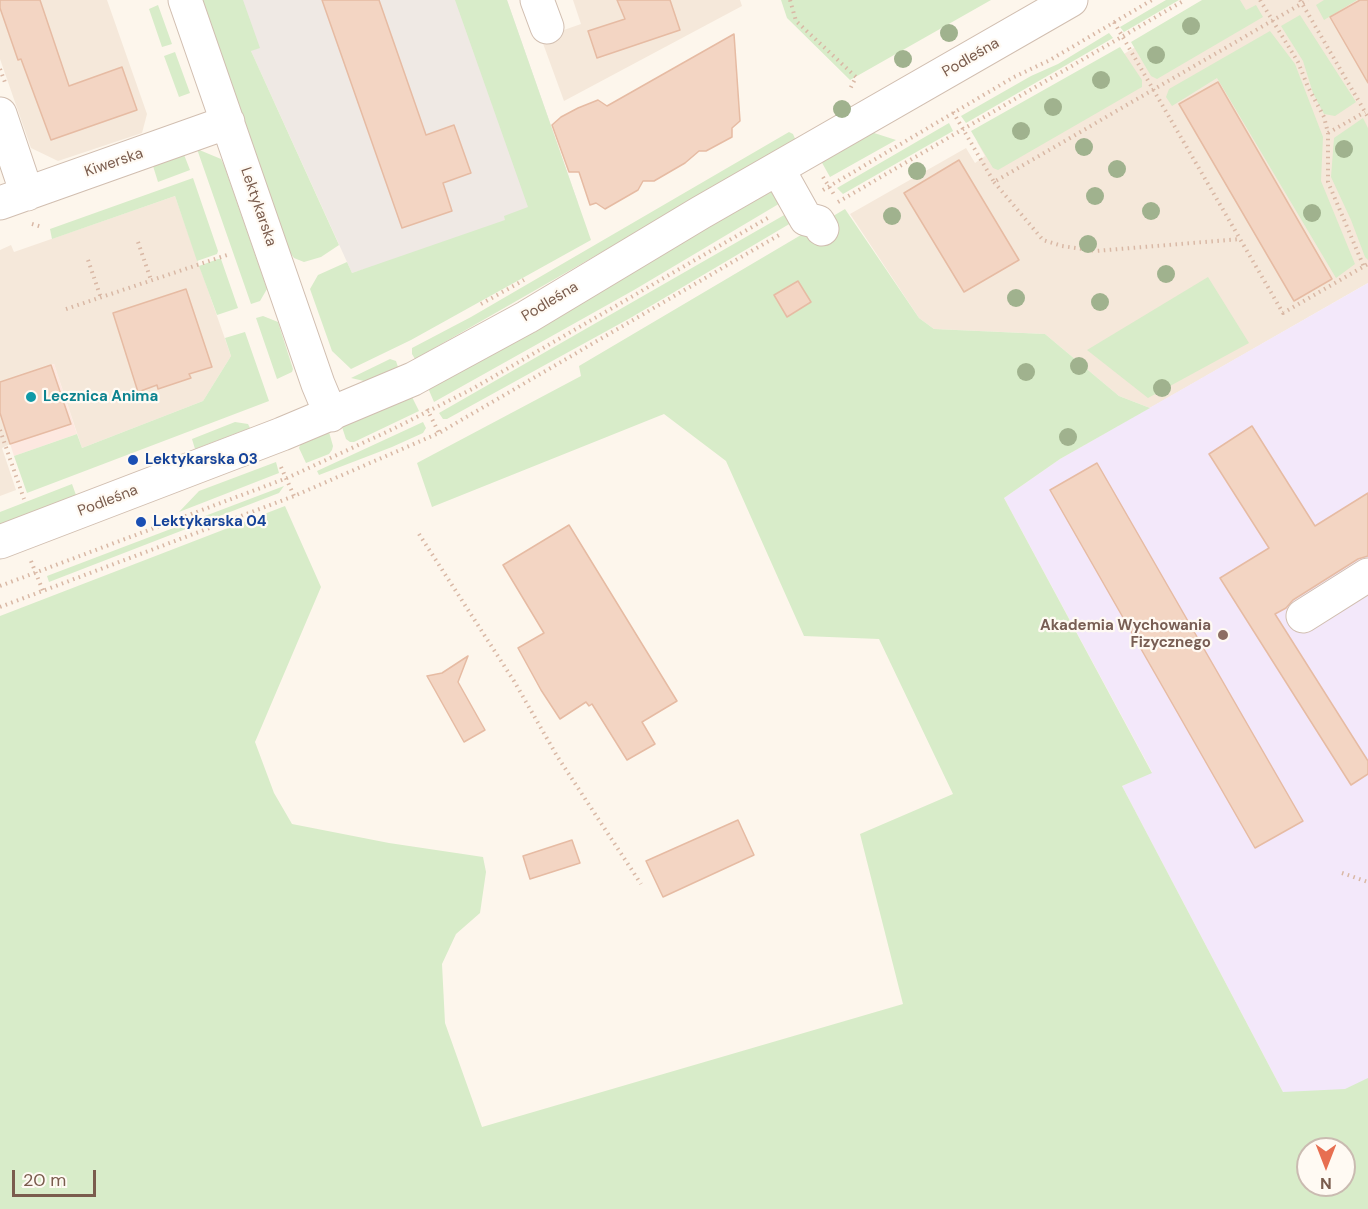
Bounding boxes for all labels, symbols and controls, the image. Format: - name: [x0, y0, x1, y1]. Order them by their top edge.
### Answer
- street label: Podleśna: [939, 35, 1003, 81]
- street label: Kiwerska: [82, 145, 146, 181]
- street label: Lektykarska: [236, 165, 280, 249]
- street label: Podleśna: [518, 278, 582, 326]
- place label: Lecznica Anima: [43, 388, 158, 406]
- marker: Lecznica Anima: [24, 390, 38, 404]
- place label: Lektykarska 03: [145, 451, 258, 469]
- marker: Lektykarska 03: [126, 453, 140, 467]
- street label: Podleśna: [75, 481, 141, 521]
- place label: Lektykarska 04: [153, 513, 267, 531]
- marker: Lektykarska 04: [134, 515, 148, 529]
- place label: Akademia Wychowania Fizycznego: [1040, 617, 1211, 652]
- marker: Akademia Wychowania Fizycznego: [1216, 628, 1230, 642]
- north arrow: [1296, 1137, 1356, 1197]
- scale bar: [15, 1158, 99, 1196]
- text: 20 m: [23, 1168, 66, 1192]
- text: N: [1320, 1173, 1332, 1194]

